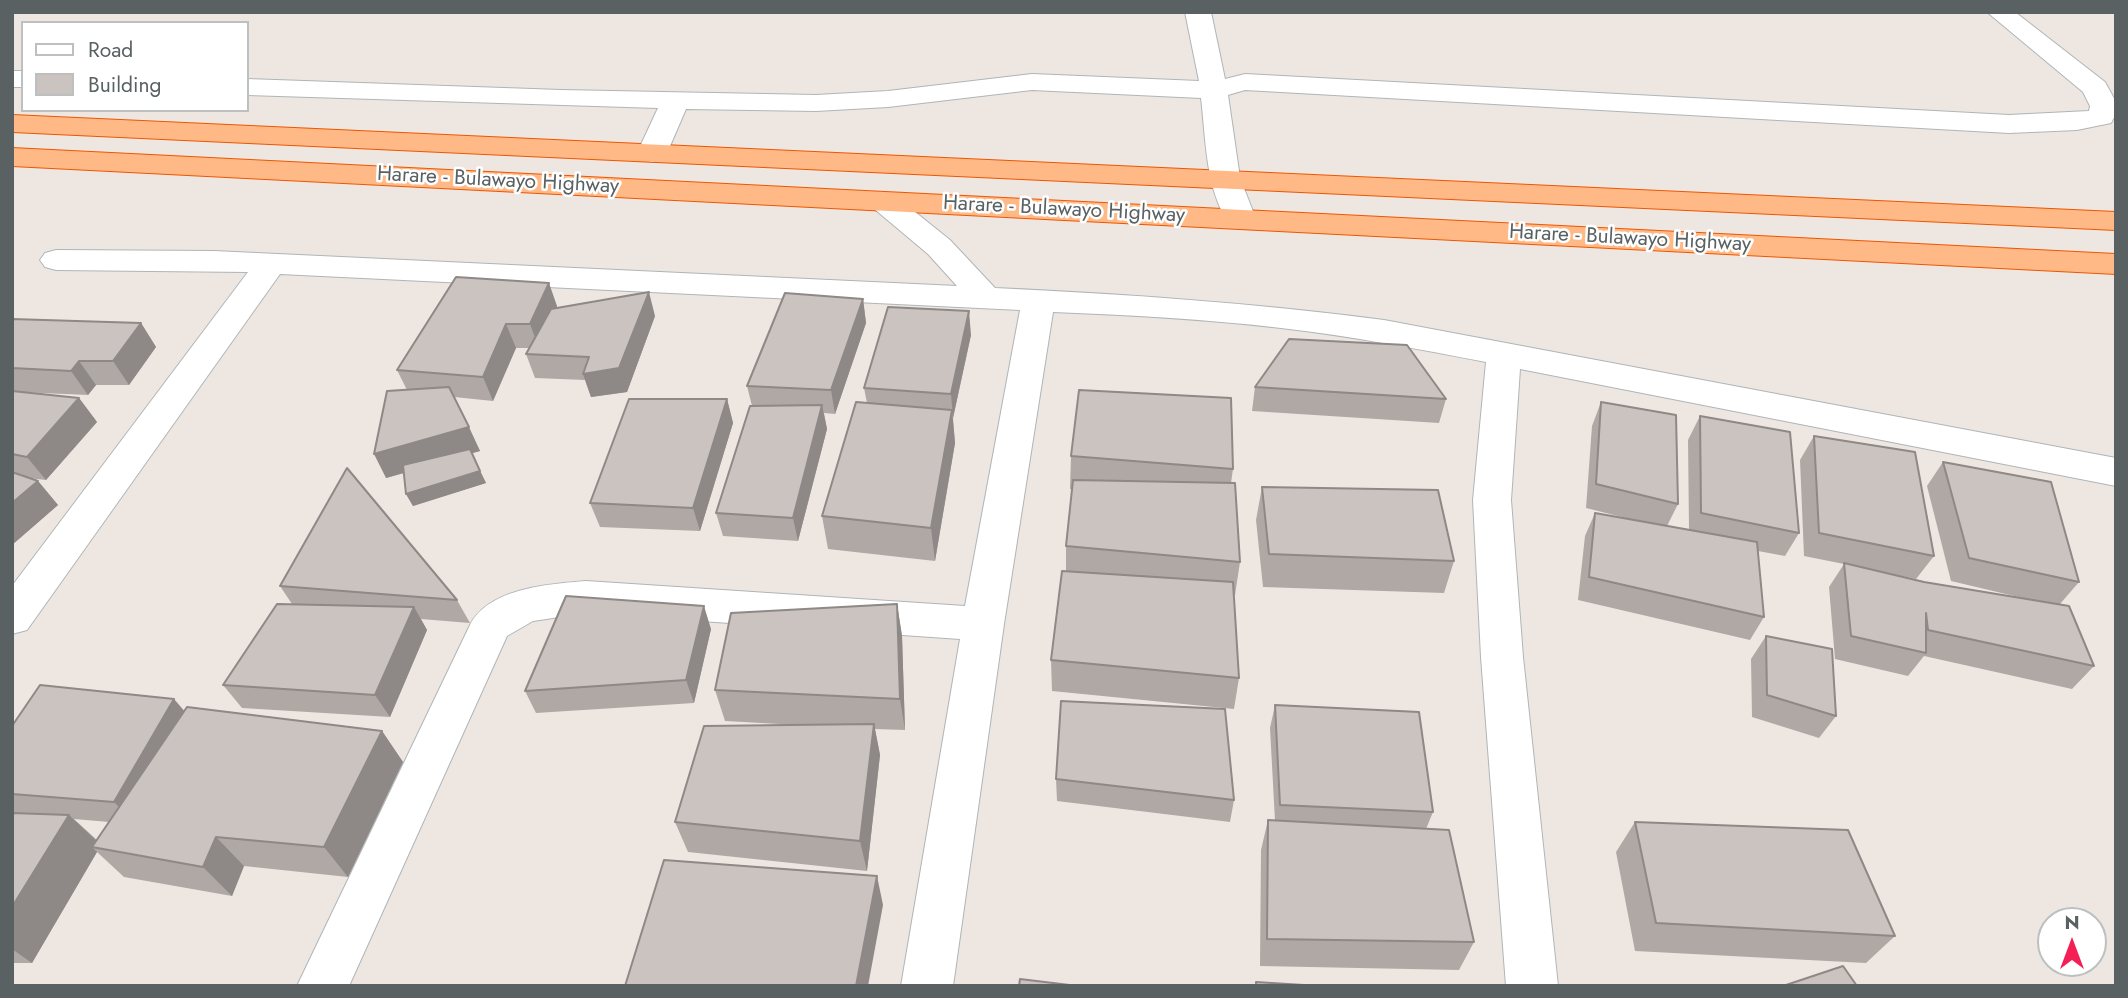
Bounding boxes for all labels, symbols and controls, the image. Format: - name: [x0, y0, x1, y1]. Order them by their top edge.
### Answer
- legend: [21, 21, 248, 112]
- text: Road: [88, 35, 133, 65]
- text: Building: [88, 70, 161, 100]
- street label: Harare - Bulawayo Highway: [376, 162, 620, 200]
- street label: Harare - Bulawayo Highway: [942, 191, 1186, 229]
- street label: Harare - Bulawayo Highway: [1508, 220, 1752, 258]
- north arrow: [2037, 907, 2107, 977]
- text: N: [2064, 909, 2080, 936]

